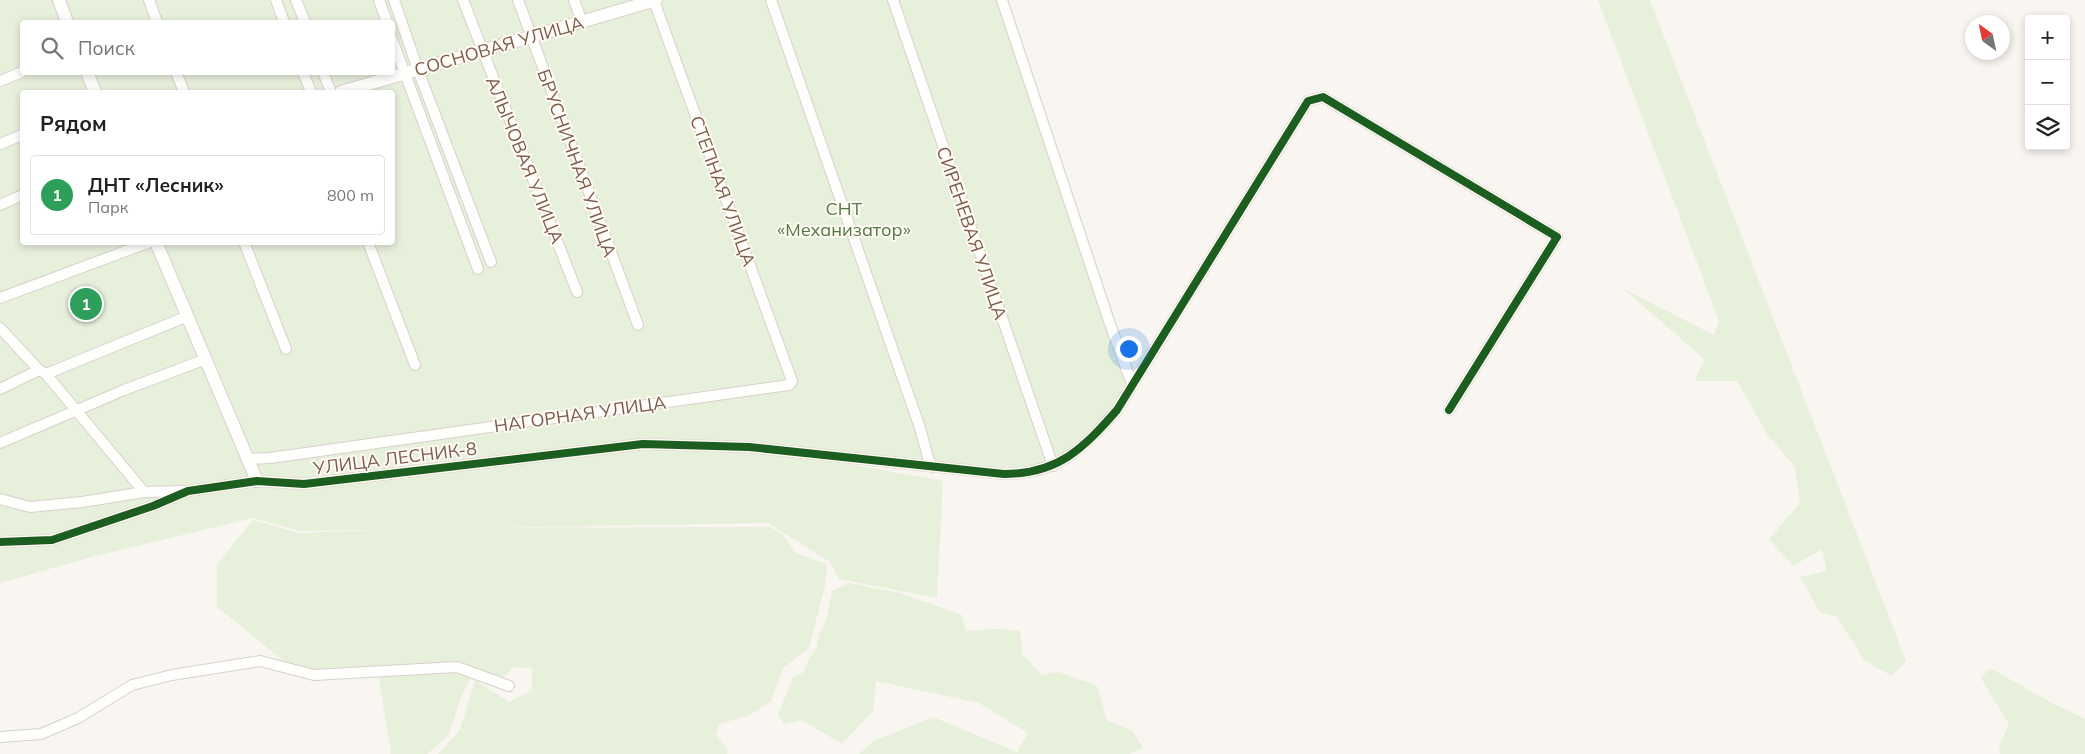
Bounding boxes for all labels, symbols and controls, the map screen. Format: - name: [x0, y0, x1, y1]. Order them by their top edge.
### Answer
- street label: СОСНОВАЯ УЛИЦА: [412, 11, 586, 81]
- north arrow: [1965, 15, 2010, 60]
- map controls: [2025, 15, 2070, 150]
- button: +: [2025, 15, 2070, 60]
- search box: [20, 20, 395, 75]
- icon: search: [38, 34, 66, 62]
- text: Поиск: [78, 36, 135, 60]
- button: −: [2025, 60, 2070, 105]
- street label: БРУСНИЧНАЯ УЛИЦА: [532, 66, 622, 260]
- street label: АЛЫЧОВАЯ УЛИЦА: [481, 73, 569, 247]
- button: layers: [2025, 105, 2070, 150]
- text: Рядом: [40, 110, 107, 136]
- street label: СТЕПНАЯ УЛИЦА: [685, 113, 761, 269]
- street label: СИРЕНЕВАЯ УЛИЦА: [932, 143, 1012, 323]
- text: ДНТ «Лесник»: [88, 173, 224, 197]
- text: 1: [52, 185, 62, 205]
- text: 800 m: [327, 185, 374, 205]
- text: Парк: [88, 197, 128, 217]
- park label: СНТ «Механизатор»: [777, 197, 911, 241]
- pin: 1: [70, 285, 102, 323]
- your location: [1116, 336, 1142, 362]
- street label: НАГОРНАЯ УЛИЦА: [493, 391, 667, 437]
- street label: УЛИЦА ЛЕСНИК-8: [311, 437, 478, 480]

